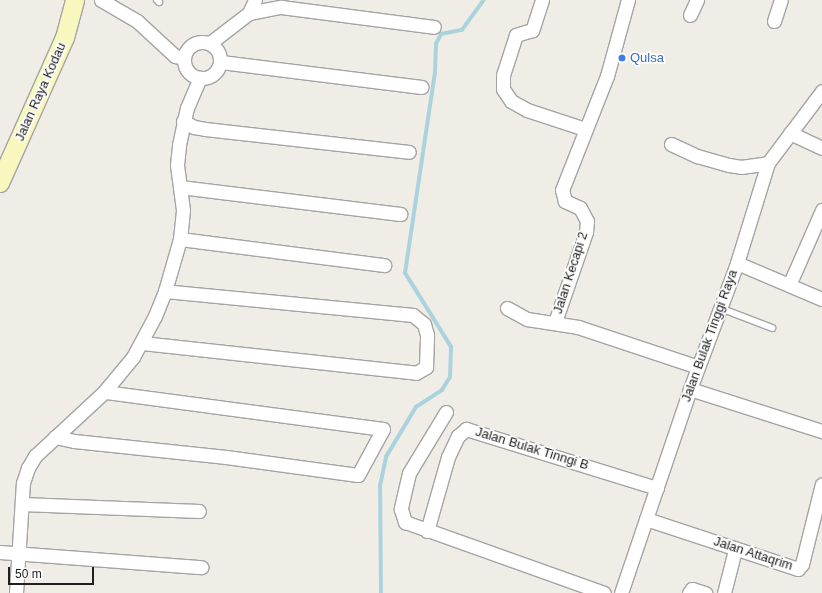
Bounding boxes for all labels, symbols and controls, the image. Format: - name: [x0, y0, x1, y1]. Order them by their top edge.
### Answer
- street label: Jalan Raya Kodau: [12, 40, 70, 144]
- place label: Qulsa: [630, 50, 664, 66]
- marker: Qulsa: [617, 53, 627, 63]
- street label: Jalan Kecapi 2: [550, 230, 592, 316]
- street label: Jalan Bulak Tinggi Raya: [679, 268, 741, 404]
- street label: Jalan Bulak Tinngi B: [473, 424, 591, 474]
- street label: Jalan Attaqrim: [711, 534, 795, 574]
- scale bar: [10, 559, 96, 585]
- text: 50 m: [15, 567, 42, 581]

